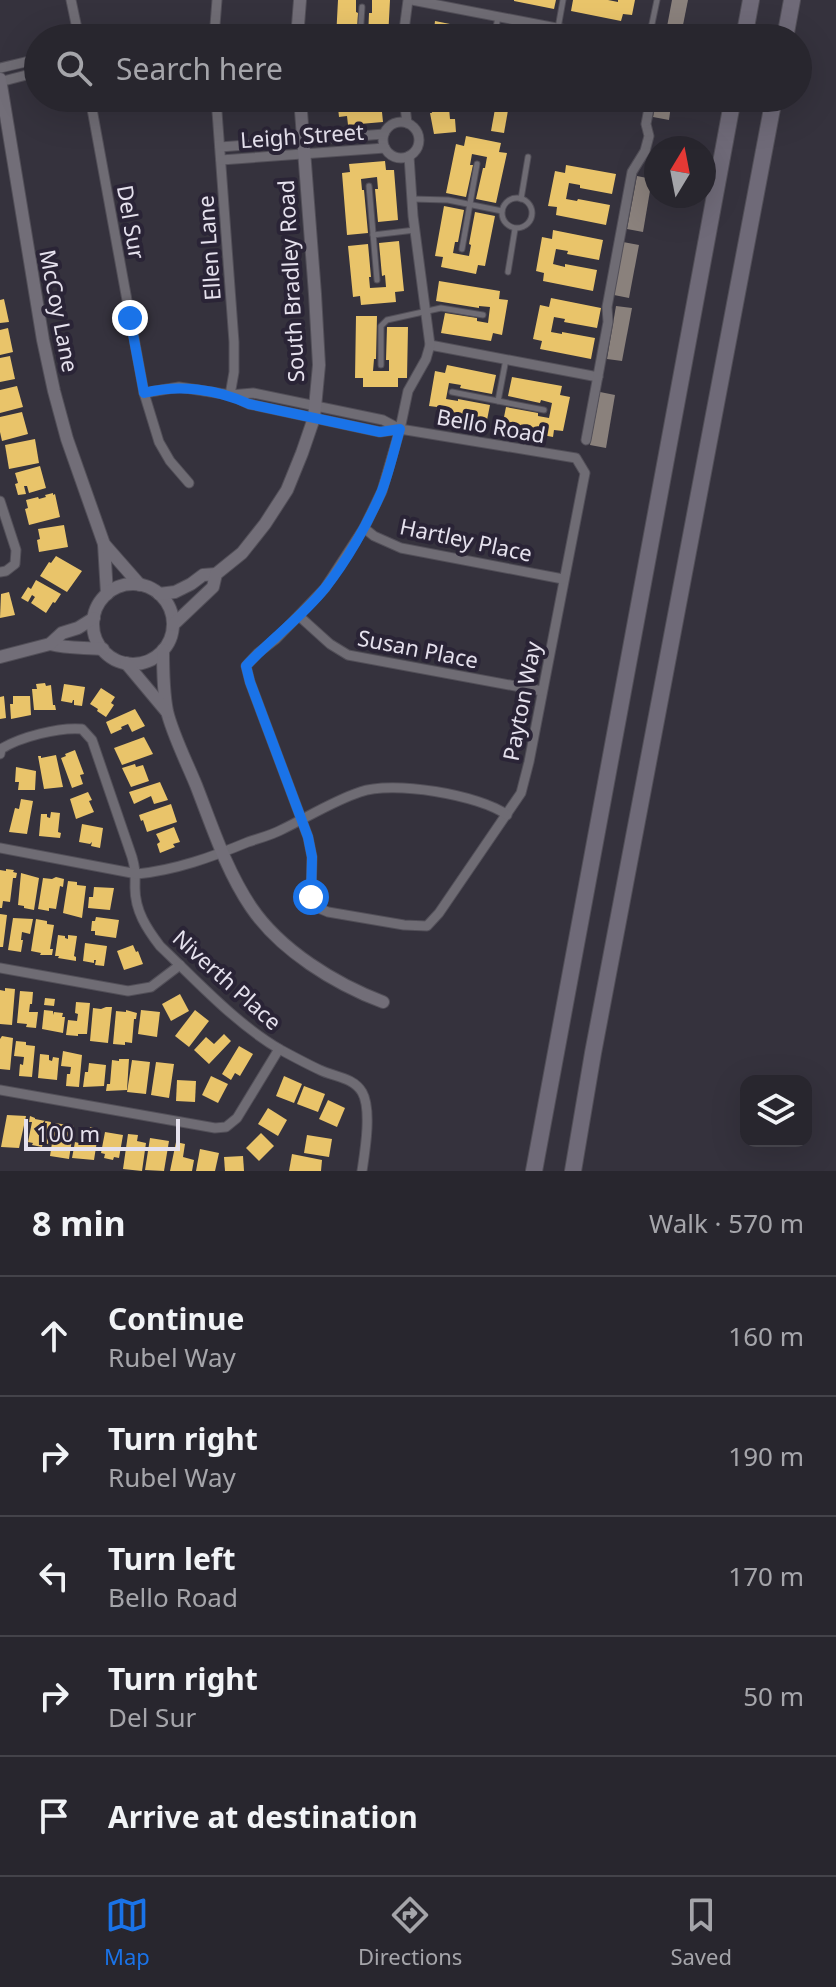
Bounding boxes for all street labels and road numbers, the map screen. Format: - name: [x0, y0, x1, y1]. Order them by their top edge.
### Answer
- street label: Leigh Street: [239, 116, 365, 154]
- street label: South Bradley Road: [270, 179, 310, 383]
- street label: Del Sur: [111, 182, 153, 261]
- street label: Ellen Lane: [189, 195, 227, 302]
- street label: McCoy Lane: [33, 247, 87, 375]
- street label: Bello Road: [434, 401, 548, 449]
- street label: Hartley Place: [397, 510, 535, 568]
- street label: Susan Place: [355, 622, 481, 674]
- street label: Payton Way: [495, 638, 547, 763]
- street label: Niverth Place: [167, 922, 288, 1036]

